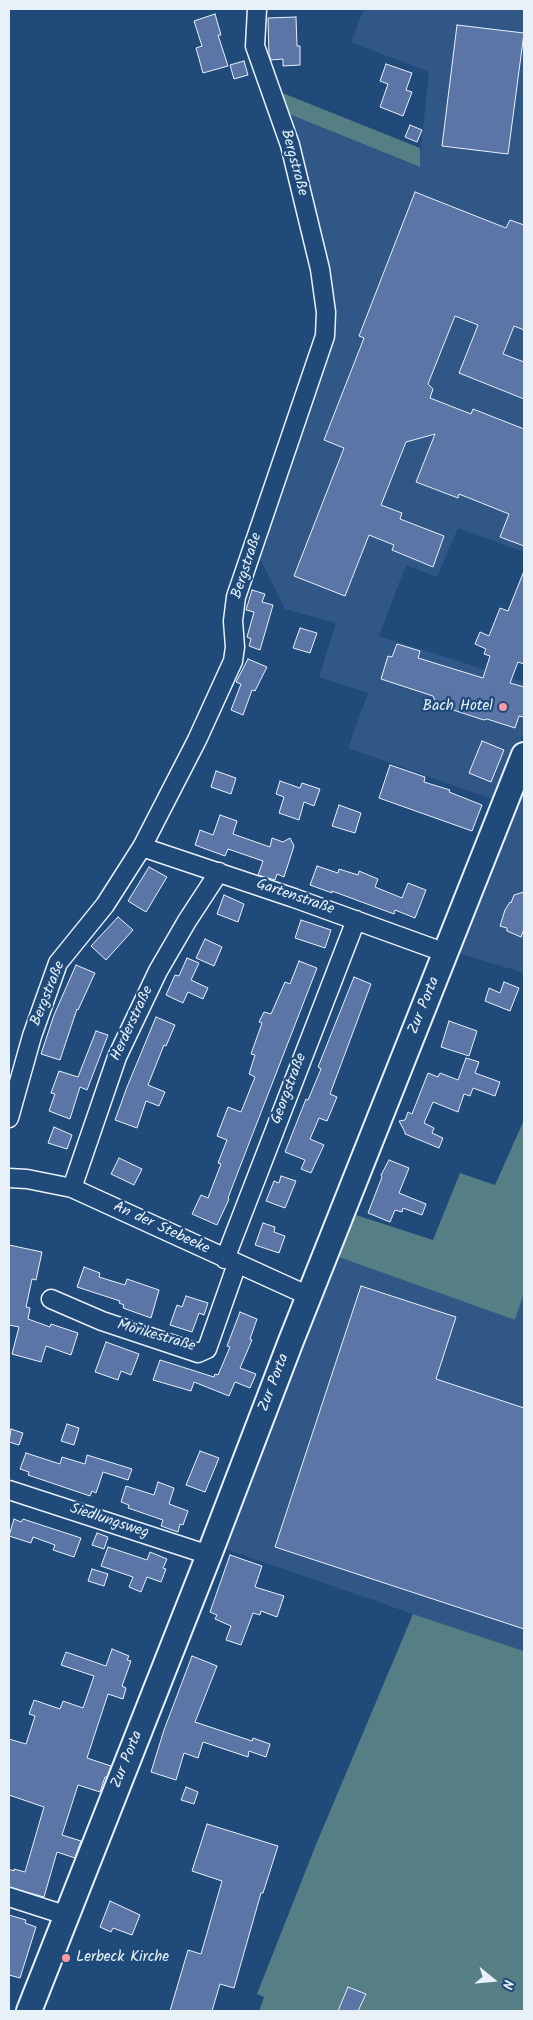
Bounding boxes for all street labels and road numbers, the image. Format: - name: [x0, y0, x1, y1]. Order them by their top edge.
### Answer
- street label: Bergstraße: [275, 128, 311, 198]
- street label: Bergstraße: [229, 531, 267, 601]
- street label: Gartenstraße: [254, 876, 336, 920]
- street label: Bergstraße: [28, 959, 70, 1029]
- street label: Zur Porta: [405, 975, 445, 1037]
- street label: Herderstraße: [108, 984, 158, 1064]
- street label: Georgstraße: [268, 1051, 312, 1127]
- street label: An der Stebeeke: [110, 1199, 212, 1259]
- street label: Mörikestraße: [115, 1317, 197, 1357]
- street label: Zur Porta: [256, 1352, 294, 1414]
- street label: Siedlungsweg: [67, 1501, 151, 1543]
- street label: Zur Porta: [108, 1729, 148, 1791]

